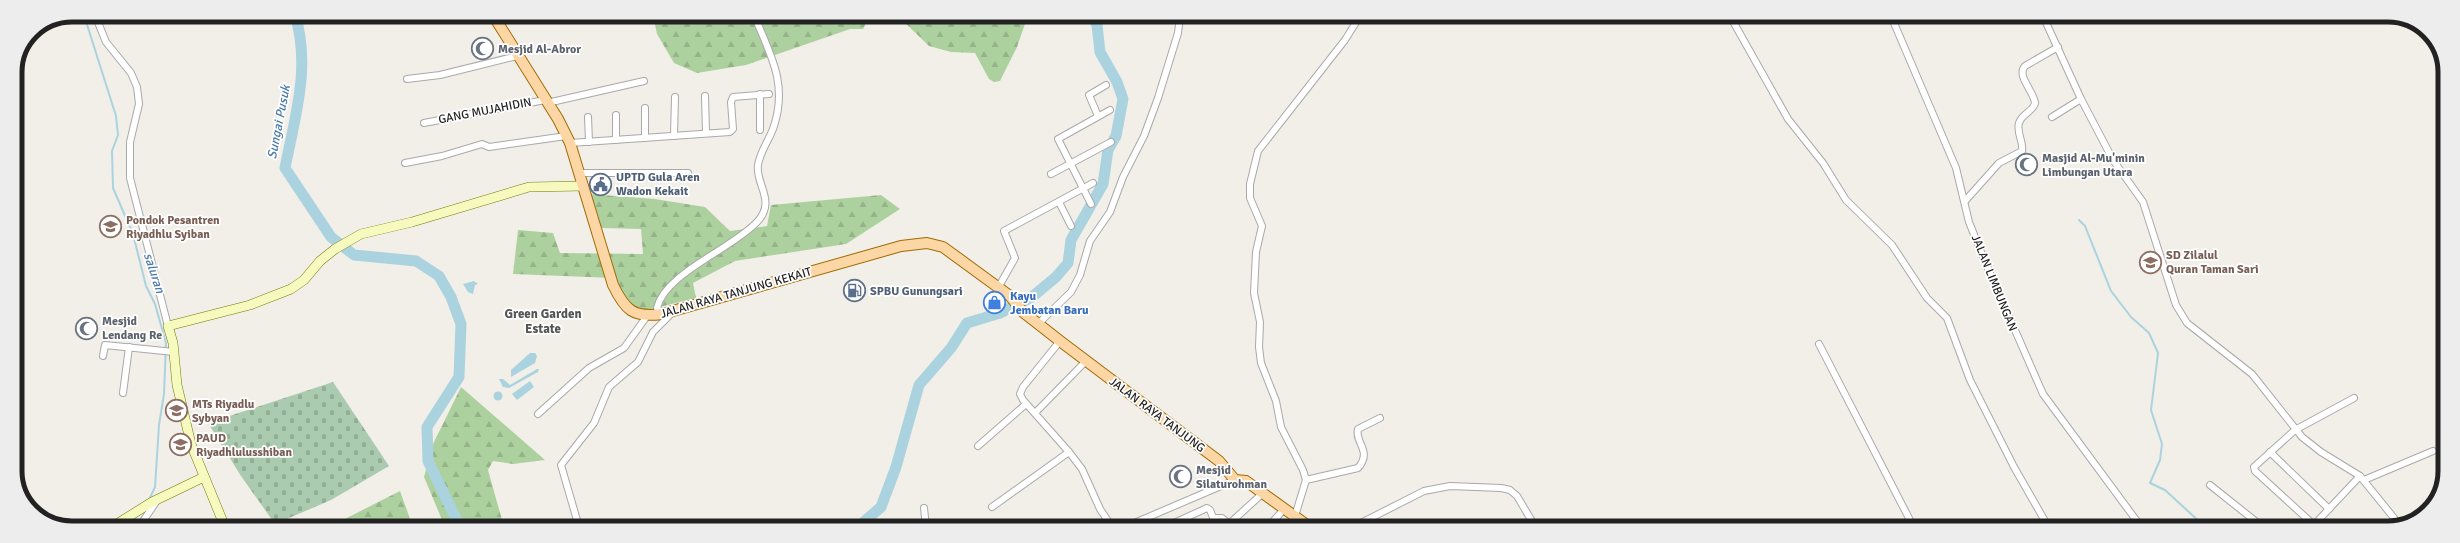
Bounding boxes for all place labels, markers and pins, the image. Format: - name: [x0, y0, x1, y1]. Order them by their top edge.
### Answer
- mosque icon: Mesjid Al-Abror: [469, 36, 495, 62]
- place label: Mesjid Al-Abror: [498, 42, 581, 57]
- place label: Masjid Al-Mu'minin Limbungan Utara: [2042, 151, 2145, 180]
- mosque icon: Masjid Al-Mu'minin Limbungan Utara: [2013, 152, 2039, 178]
- place label: UPTD Gula Aren Wadon Kekait: [616, 170, 700, 199]
- public building icon: UPTD Gula Aren Wadon Kekait: [587, 171, 613, 197]
- place label: Pondok Pesantren Riyadhlu Syiban: [126, 213, 220, 242]
- school or university icon: Pondok Pesantren Riyadhlu Syiban: [97, 214, 123, 240]
- place label: SD Zilalul Quran Taman Sari: [2166, 248, 2259, 277]
- school or university icon: SD Zilalul Quran Taman Sari: [2138, 249, 2164, 275]
- fuel station icon: SPBU Gunungsari: [841, 278, 867, 304]
- place label: SPBU Gunungsari: [870, 284, 963, 299]
- place label: Kayu Jembatan Baru: [1010, 289, 1089, 318]
- shop icon: Kayu Jembatan Baru: [981, 290, 1007, 316]
- place label: Mesjid Lendang Re: [102, 314, 162, 343]
- mosque icon: Mesjid Lendang Re: [74, 315, 100, 341]
- place label: MTs Riyadlu Sybyan: [192, 397, 255, 426]
- school or university icon: MTs Riyadlu Sybyan: [163, 398, 189, 424]
- place label: PAUD Riyadhlulusshiban: [196, 431, 292, 460]
- school or university icon: PAUD Riyadhlulusshiban: [167, 432, 193, 458]
- place label: Mesjid Silaturohman: [1196, 463, 1267, 492]
- mosque icon: Mesjid Silaturohman: [1167, 464, 1193, 490]

